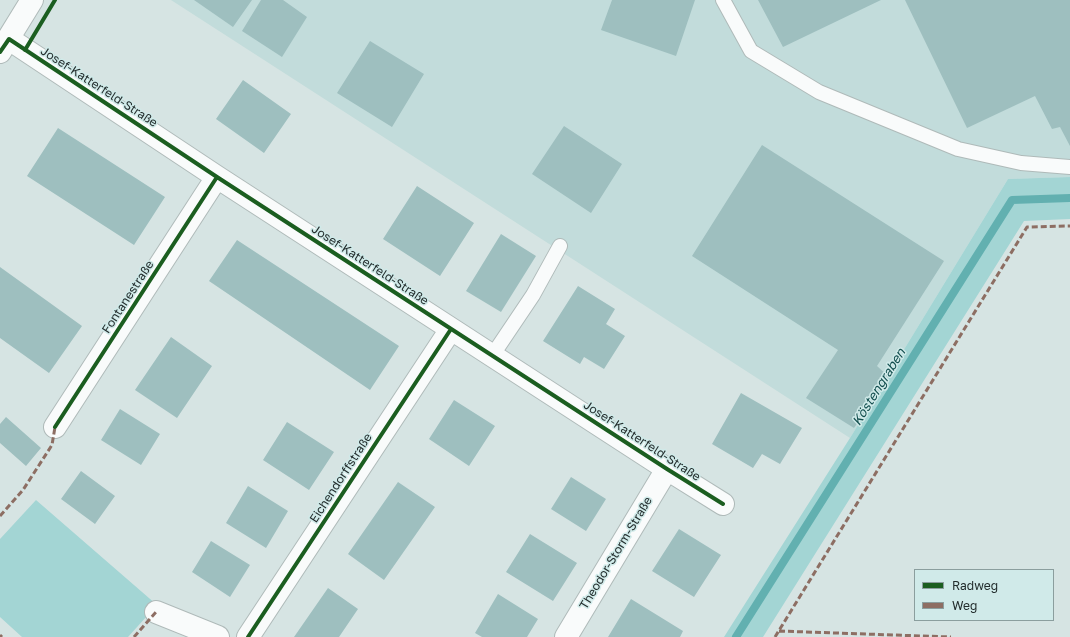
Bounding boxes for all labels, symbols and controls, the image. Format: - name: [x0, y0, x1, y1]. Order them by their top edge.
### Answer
- street label: Josef-Katterfeld-Straße: [38, 44, 160, 130]
- street label: Josef-Katterfeld-Straße: [309, 222, 431, 308]
- street label: Fontanestraße: [99, 258, 157, 336]
- water label: Köstengraben: [849, 346, 909, 428]
- street label: Josef-Katterfeld-Straße: [581, 398, 703, 484]
- street label: Eichendorffstraße: [307, 431, 375, 525]
- street label: Theodor-Storm-Straße: [577, 494, 655, 612]
- legend: [914, 569, 1054, 621]
- text: Radweg: [952, 578, 998, 593]
- text: Weg: [952, 598, 977, 613]

